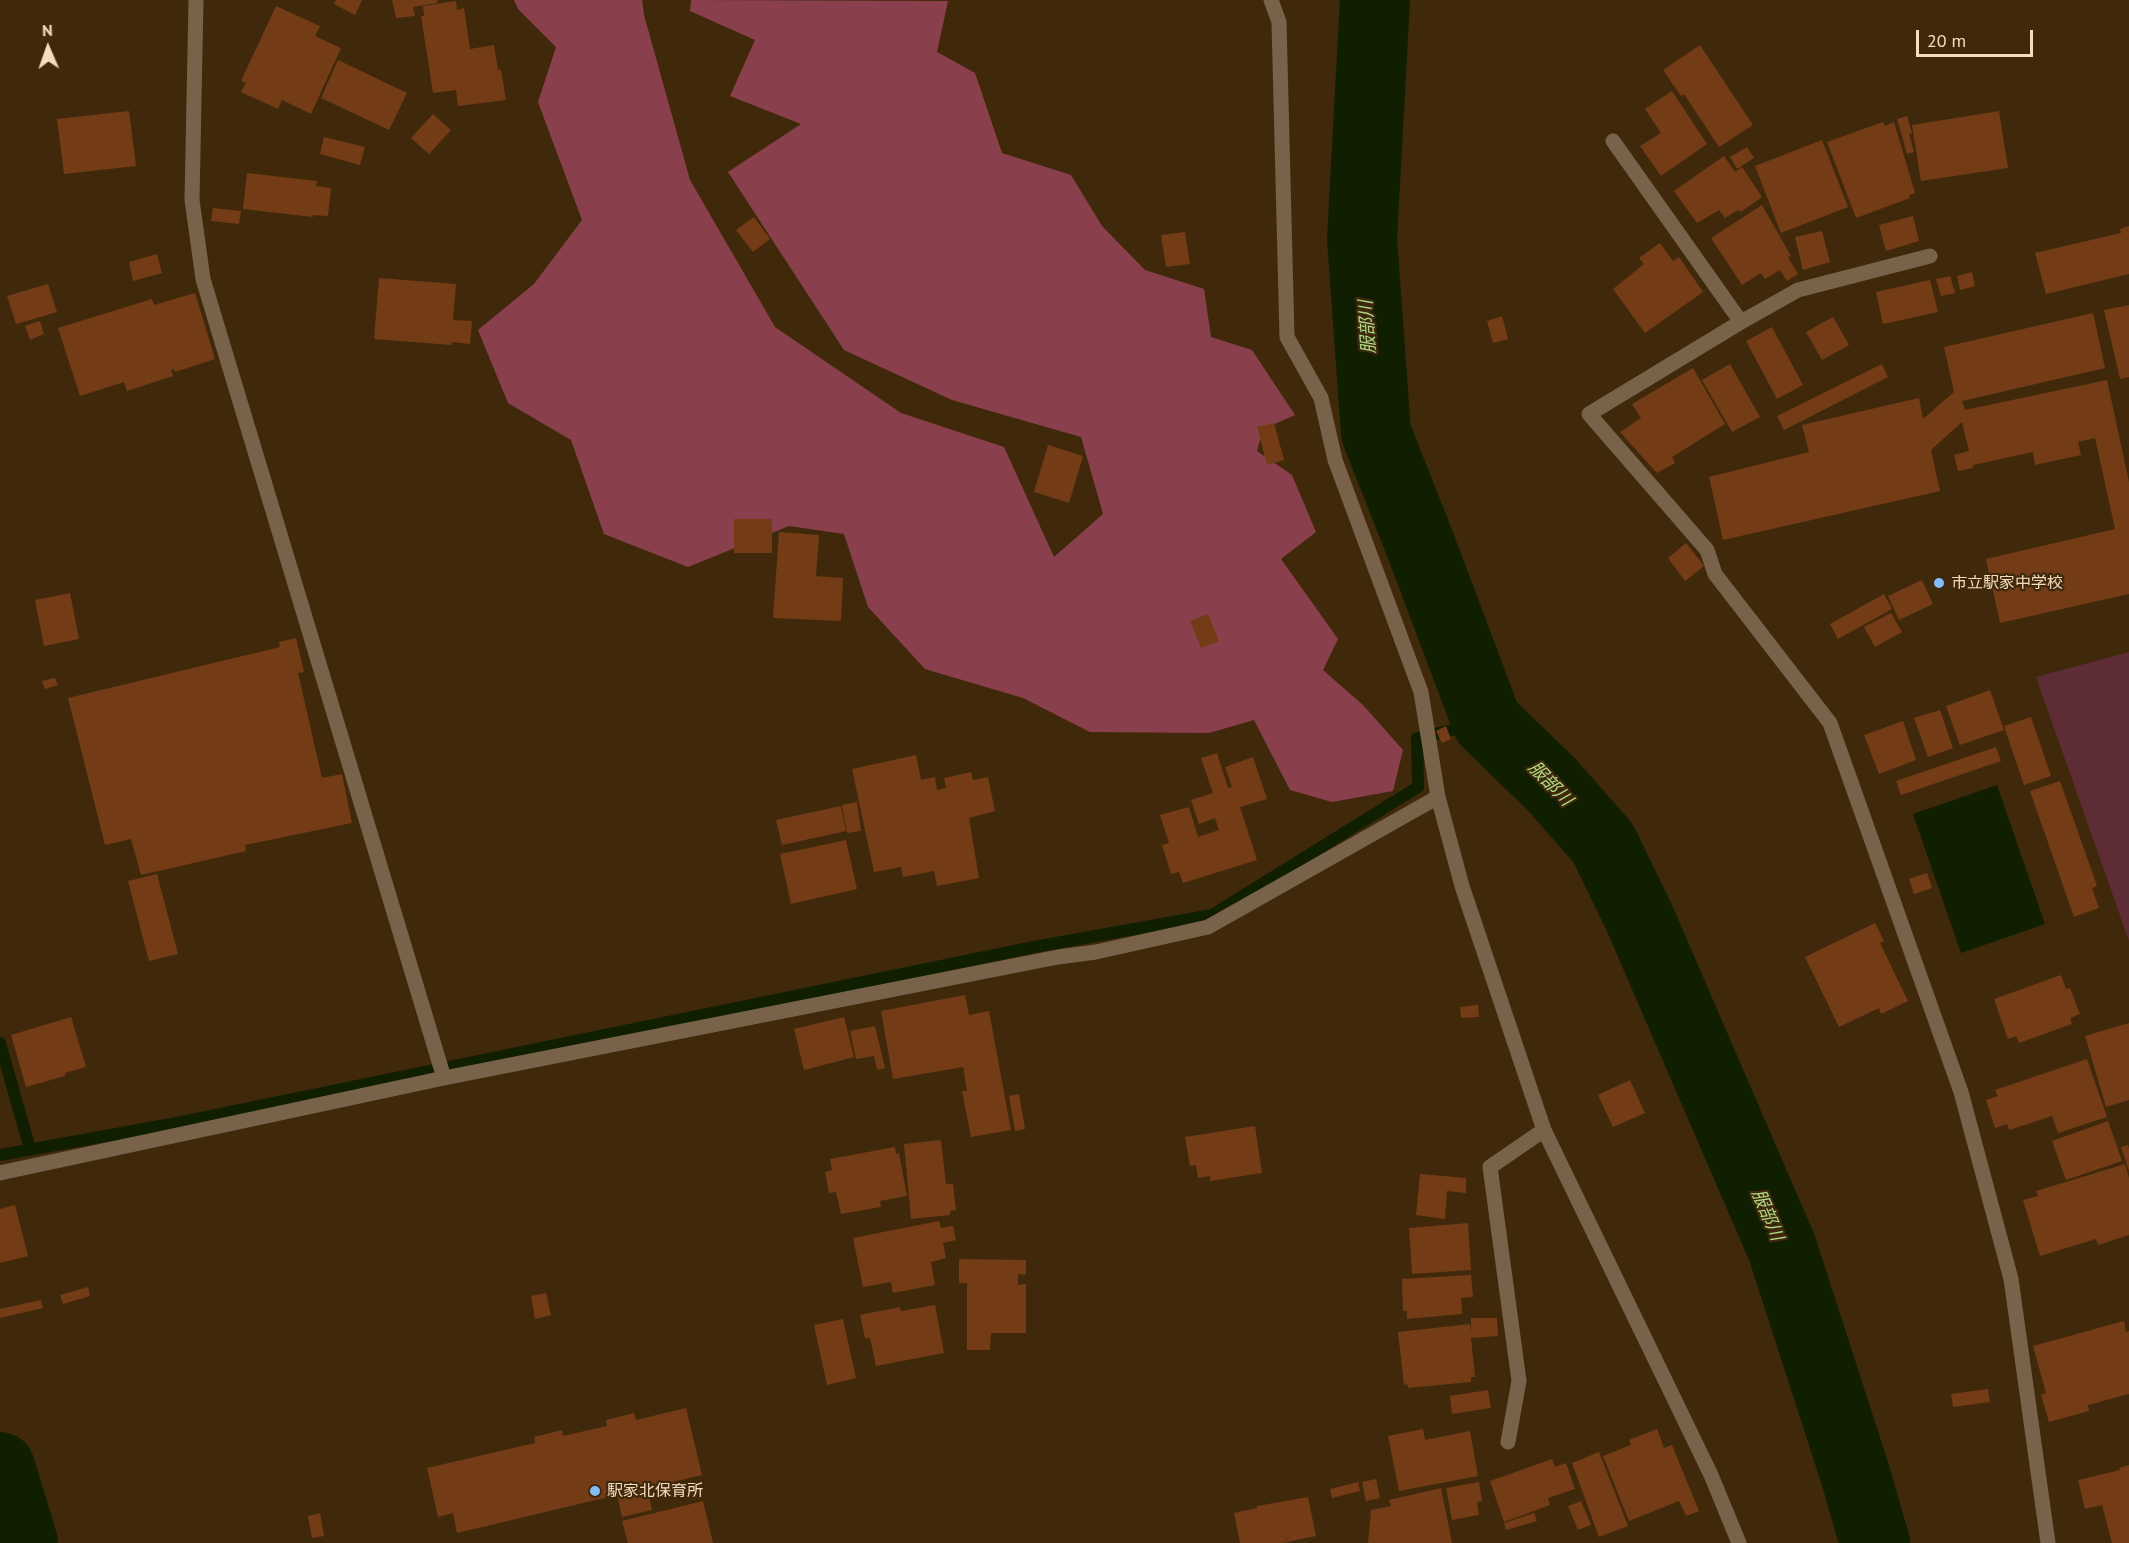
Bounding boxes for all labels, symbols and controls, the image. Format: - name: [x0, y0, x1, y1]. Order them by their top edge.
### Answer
- north arrow: [18, 18, 78, 78]
- scale bar: [1919, 18, 2036, 56]
- text: N: [42, 20, 53, 40]
- text: 20 m: [1927, 29, 1966, 52]
- water label: 服部川: [1355, 299, 1381, 355]
- place label: 市立駅家中学校: [1951, 573, 2063, 593]
- marker: 市立駅家中学校: [1932, 576, 1946, 590]
- water label: 服部川: [1523, 757, 1577, 811]
- water label: 服部川: [1747, 1186, 1787, 1244]
- place label: 駅家北保育所: [607, 1481, 703, 1501]
- marker: 駅家北保育所: [588, 1484, 602, 1498]

